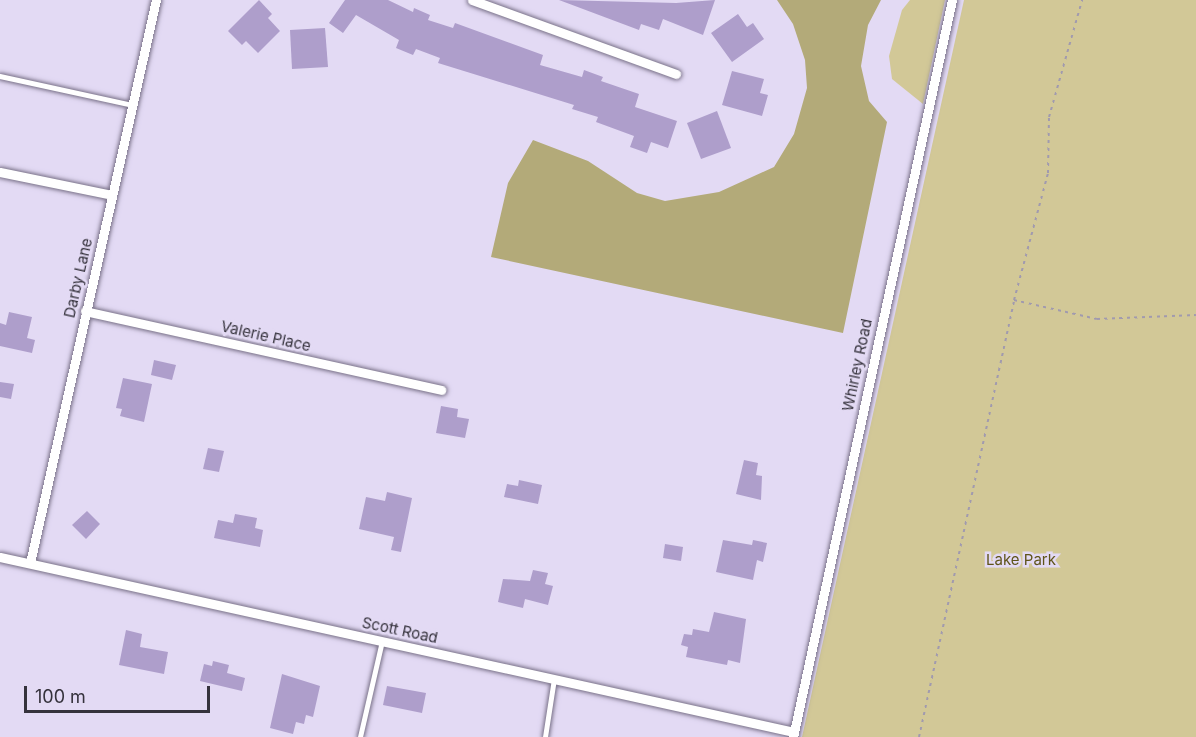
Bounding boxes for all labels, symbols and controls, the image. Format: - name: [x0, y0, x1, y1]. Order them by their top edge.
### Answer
- street label: Darby Lane: [60, 236, 96, 320]
- street label: Valerie Place: [219, 317, 313, 355]
- street label: Whirley Road: [838, 317, 876, 413]
- park label: Lake Park: [986, 551, 1056, 569]
- street label: Scott Road: [360, 613, 440, 647]
- scale bar: [27, 674, 213, 712]
- text: 100 m: [35, 686, 86, 707]

